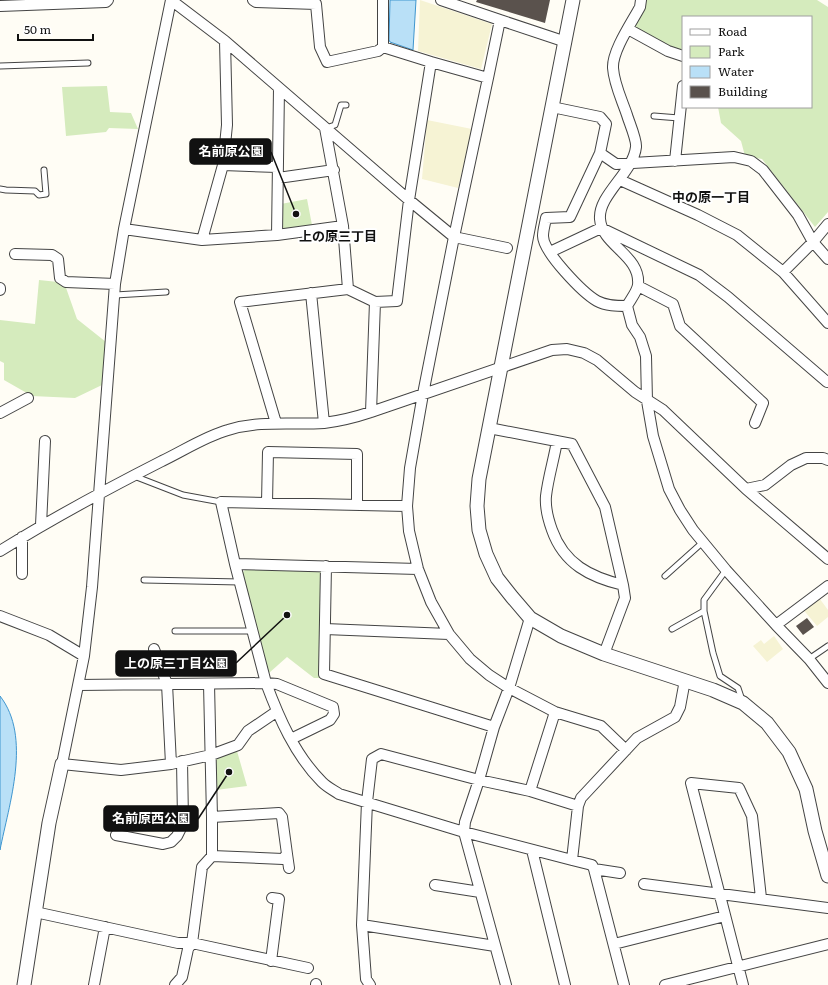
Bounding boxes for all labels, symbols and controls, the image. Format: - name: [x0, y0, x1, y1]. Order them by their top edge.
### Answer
- scale bar: [18, 16, 93, 42]
- legend: [682, 16, 812, 108]
- text: 50 m: [24, 20, 51, 38]
- text: Road: [718, 22, 748, 40]
- text: Park: [718, 42, 745, 60]
- text: Water: [718, 62, 754, 80]
- text: Building: [718, 82, 768, 100]
- callout: 名前原公園: [190, 139, 271, 164]
- text: 名前原公園: [198, 141, 264, 160]
- district label: 中の原一丁目: [672, 187, 750, 206]
- district label: 上の原三丁目: [299, 226, 377, 245]
- callout: 上の原三丁目公園: [116, 651, 236, 676]
- text: 上の原三丁目公園: [124, 653, 228, 672]
- callout: 名前原西公園: [104, 806, 198, 831]
- text: 名前原西公園: [112, 808, 190, 827]

